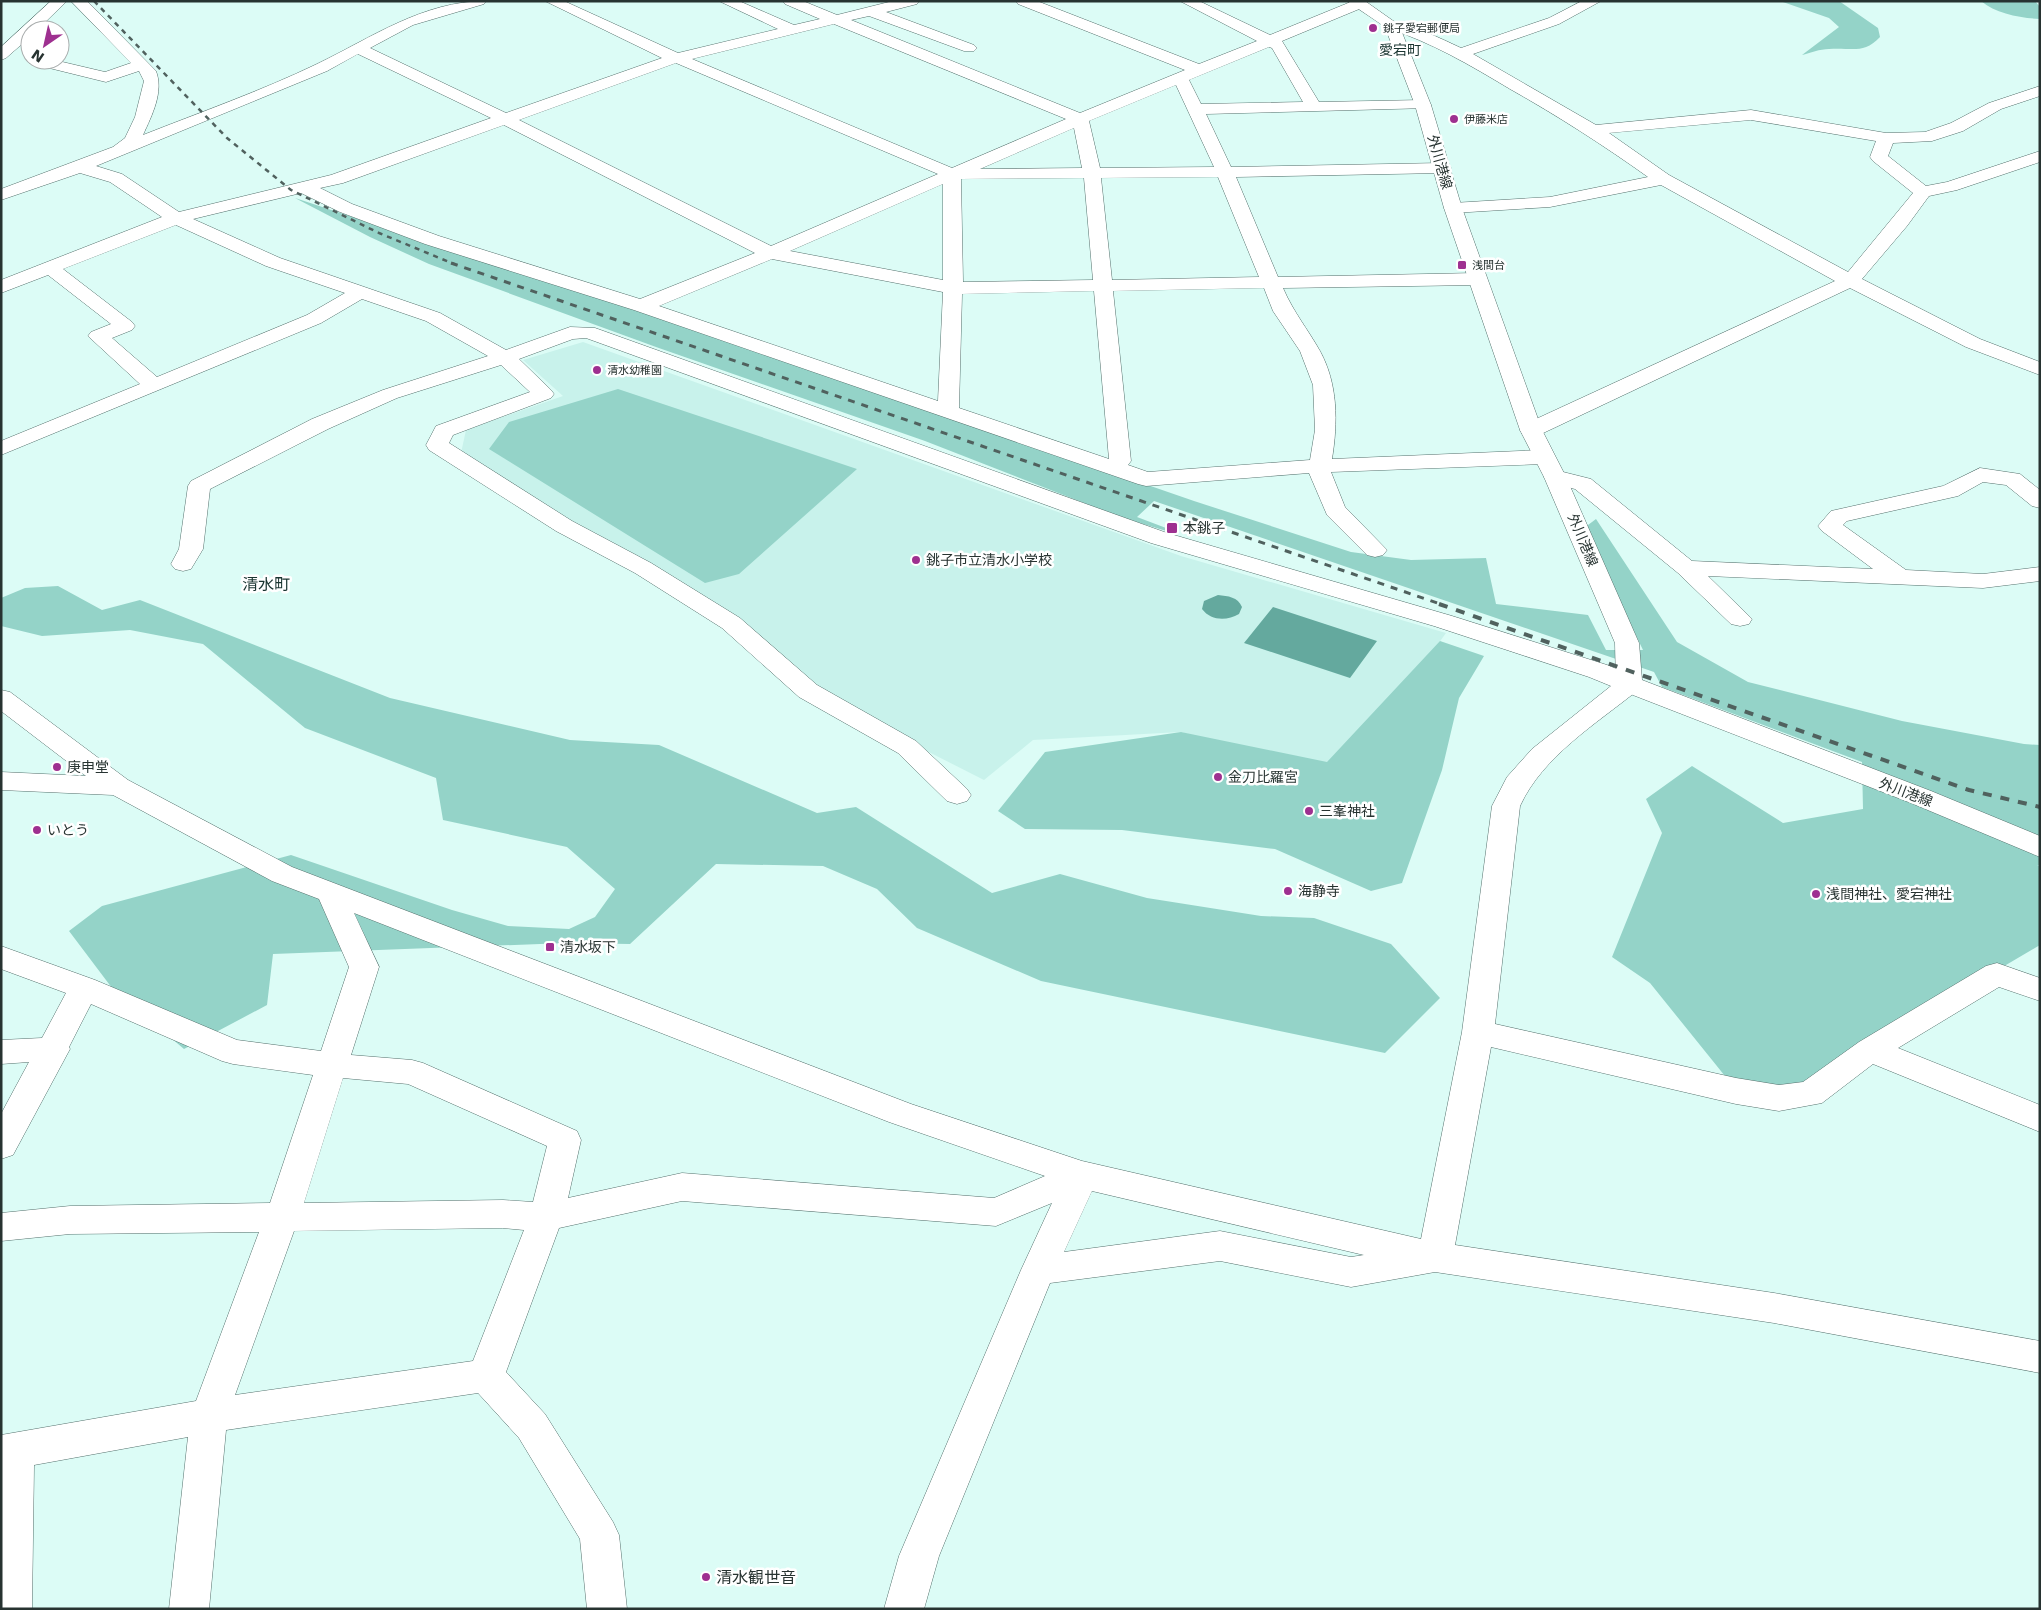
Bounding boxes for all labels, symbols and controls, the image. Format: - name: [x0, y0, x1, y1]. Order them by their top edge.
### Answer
- north arrow: [20, 20, 70, 70]
- marker: 銚子愛宕郵便局: [1367, 22, 1379, 34]
- place label: 銚子愛宕郵便局: [1383, 22, 1460, 35]
- district label: 愛宕町: [1379, 42, 1421, 58]
- text: N: [28, 46, 47, 66]
- marker: 伊藤米店: [1448, 113, 1460, 125]
- place label: 伊藤米店: [1464, 113, 1508, 126]
- street label: 外川港線: [1425, 133, 1455, 191]
- marker: 浅間台: [1456, 259, 1468, 271]
- place label: 浅間台: [1472, 259, 1505, 272]
- marker: 清水幼稚園: [591, 364, 603, 376]
- place label: 清水幼稚園: [607, 364, 662, 377]
- street label: 外川港線: [1565, 511, 1601, 569]
- place label: 本銚子: [1183, 520, 1225, 536]
- marker: 本銚子: [1165, 521, 1179, 535]
- place label: 銚子市立清水小学校: [926, 552, 1052, 568]
- marker: 銚子市立清水小学校: [910, 554, 922, 566]
- district label: 清水町: [242, 575, 290, 594]
- place label: 庚申堂: [67, 759, 109, 775]
- marker: 庚申堂: [51, 761, 63, 773]
- place label: 金刀比羅宮: [1228, 769, 1298, 785]
- marker: 金刀比羅宮: [1212, 771, 1224, 783]
- street label: 外川港線: [1877, 774, 1935, 810]
- place label: 三峯神社: [1319, 803, 1375, 819]
- marker: 三峯神社: [1303, 805, 1315, 817]
- place label: いとう: [47, 822, 89, 838]
- marker: いとう: [31, 824, 43, 836]
- place label: 海静寺: [1298, 883, 1340, 899]
- marker: 海静寺: [1282, 885, 1294, 897]
- place label: 浅間神社、愛宕神社: [1826, 886, 1952, 902]
- marker: 浅間神社、愛宕神社: [1810, 888, 1822, 900]
- place label: 清水坂下: [560, 939, 616, 955]
- marker: 清水坂下: [544, 941, 556, 953]
- place label: 清水観世音: [716, 1568, 796, 1587]
- marker: 清水観世音: [700, 1571, 712, 1583]

